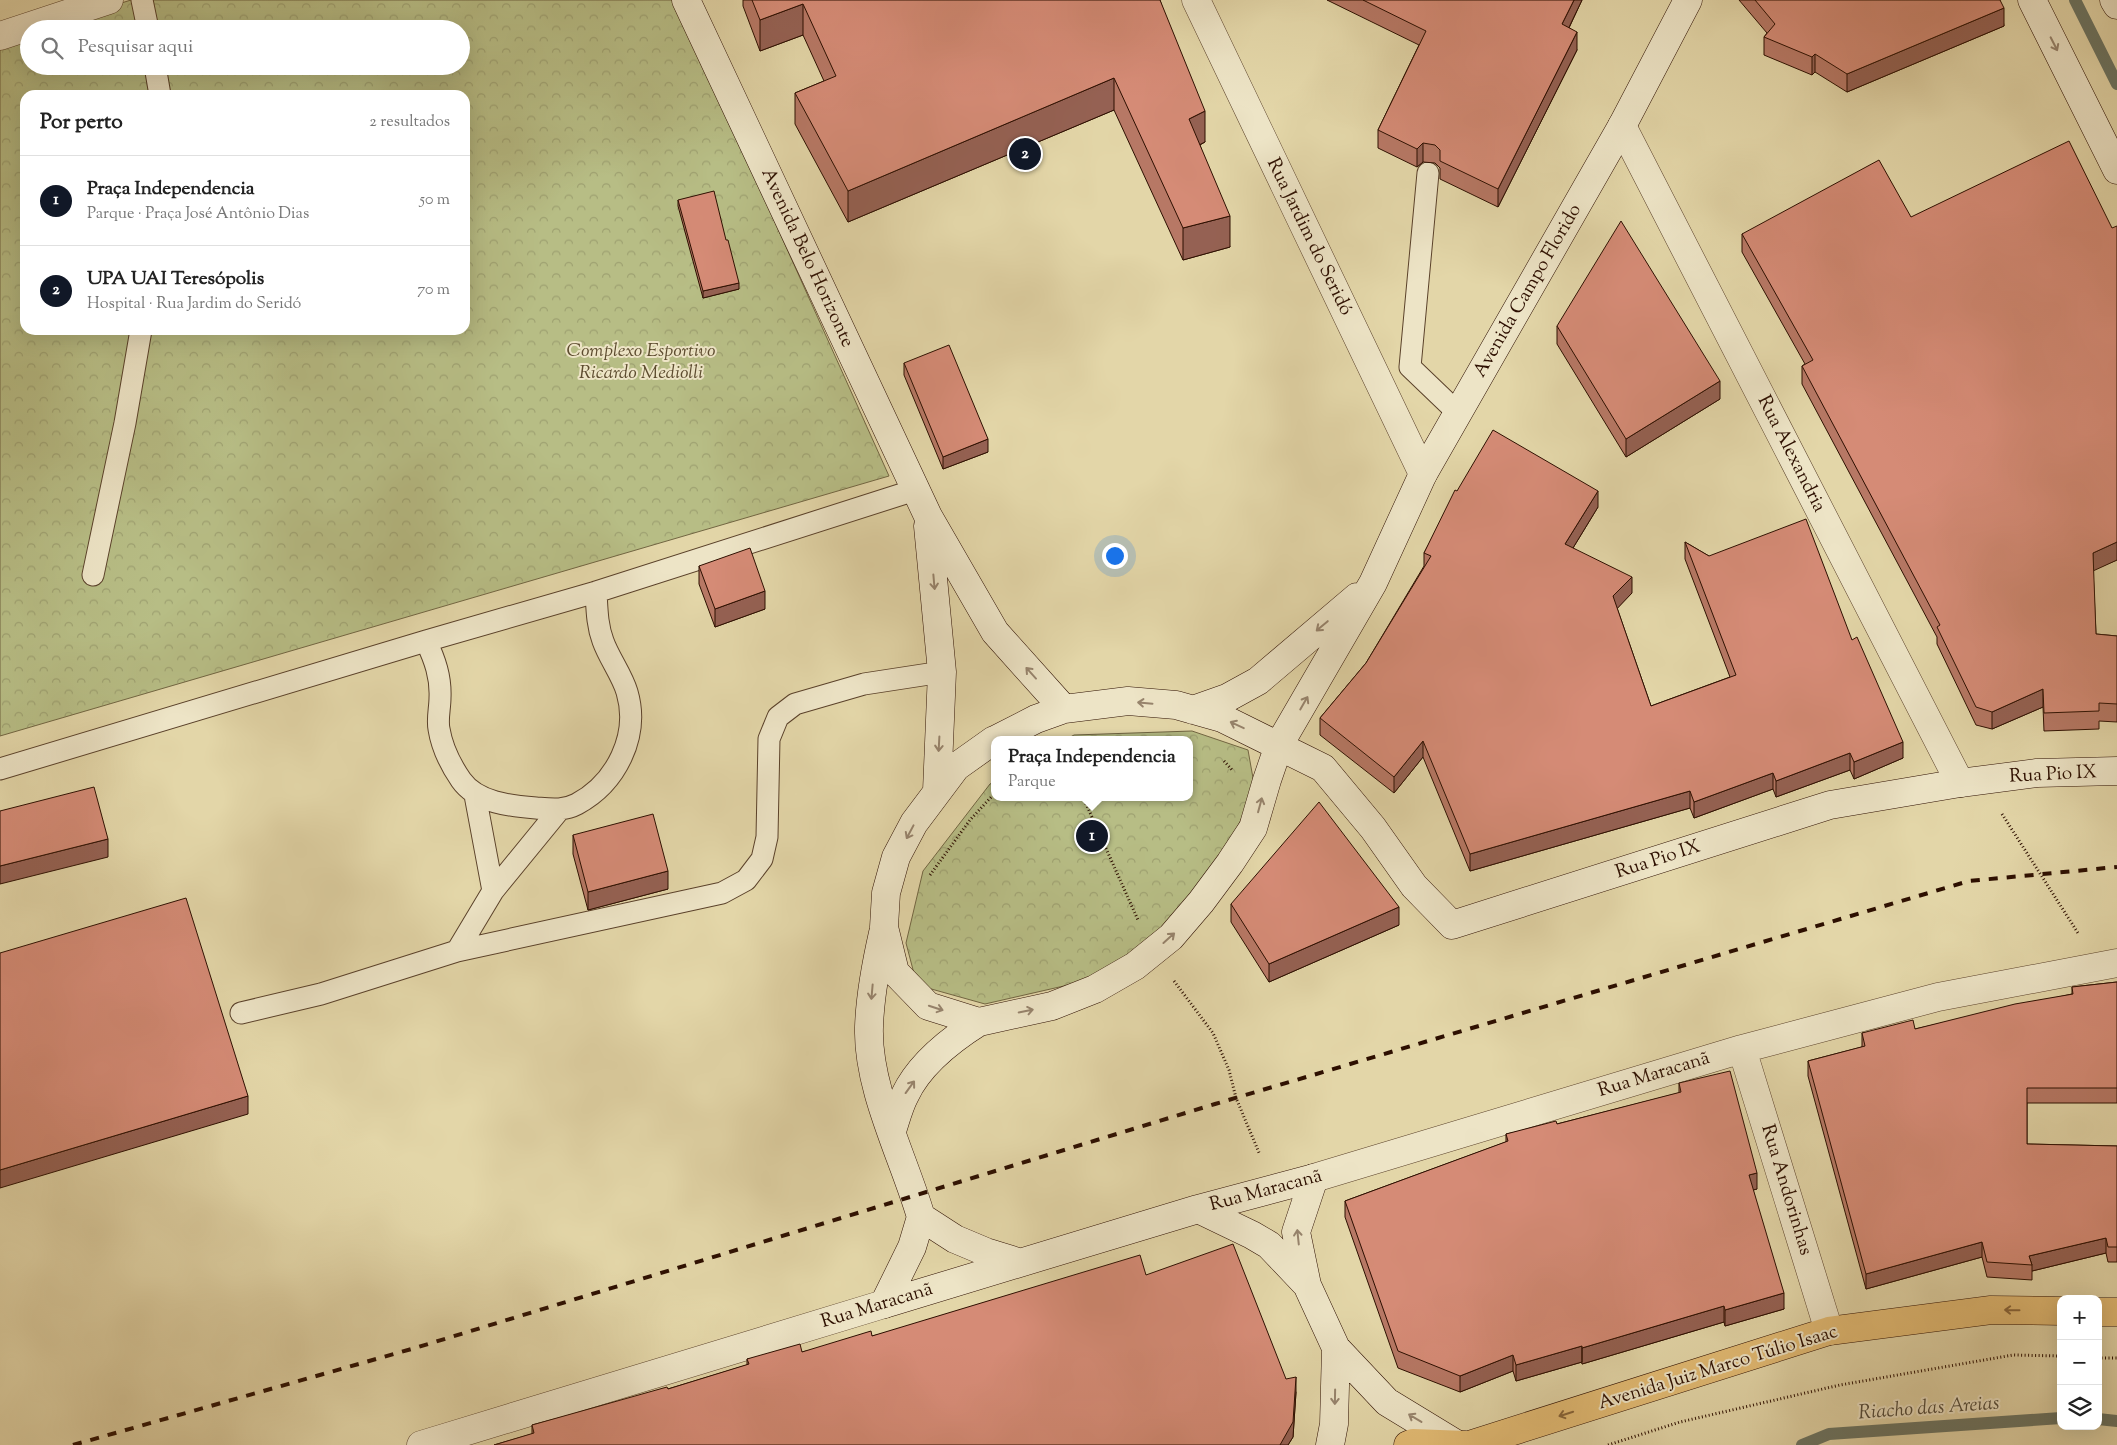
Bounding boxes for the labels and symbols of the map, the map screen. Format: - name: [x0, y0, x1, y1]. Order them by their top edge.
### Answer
- one-way arrow: [2049, 36, 2059, 51]
- pin: 2: [1009, 135, 1041, 173]
- street label: Rua Jardim do Seridó: [1259, 154, 1359, 320]
- street label: Avenida Belo Horizonte: [754, 164, 860, 352]
- street label: Avenida Campo Florido: [1467, 199, 1589, 383]
- park label: Complexo Esportivo Ricardo Mediolli: [567, 338, 715, 387]
- street label: Rua Alexandria: [1750, 391, 1832, 517]
- your location: [1102, 543, 1128, 569]
- one-way arrow: [929, 574, 938, 590]
- one-way arrow: [1316, 620, 1329, 632]
- one-way arrow: [1025, 666, 1037, 679]
- one-way arrow: [1299, 696, 1309, 710]
- one-way arrow: [1137, 698, 1153, 707]
- one-way arrow: [1230, 720, 1245, 729]
- one-way arrow: [934, 736, 943, 752]
- street label: Rua Pio IX: [2009, 759, 2097, 791]
- one-way arrow: [1255, 798, 1265, 814]
- pin: 1: [1076, 817, 1108, 855]
- one-way arrow: [905, 824, 915, 839]
- street label: Rua Pio IX: [1612, 834, 1704, 886]
- one-way arrow: [1162, 932, 1175, 944]
- one-way arrow: [867, 984, 877, 1000]
- one-way arrow: [927, 1004, 943, 1013]
- one-way arrow: [1018, 1006, 1034, 1015]
- street label: Rua Maracanã: [1595, 1045, 1714, 1105]
- one-way arrow: [905, 1080, 915, 1094]
- street label: Rua Andorinhas: [1753, 1121, 1819, 1259]
- street label: Rua Maracanã: [1207, 1163, 1326, 1219]
- one-way arrow: [1293, 1230, 1303, 1246]
- street label: Rua Maracanã: [818, 1276, 937, 1336]
- one-way arrow: [2004, 1306, 2020, 1315]
- street label: Avenida Juiz Marco Túlio Isaac: [1595, 1319, 1841, 1417]
- one-way arrow: [1330, 1388, 1340, 1405]
- water label: Riacho das Areias: [1858, 1390, 2001, 1428]
- one-way arrow: [1559, 1410, 1575, 1420]
- one-way arrow: [1408, 1413, 1422, 1423]

